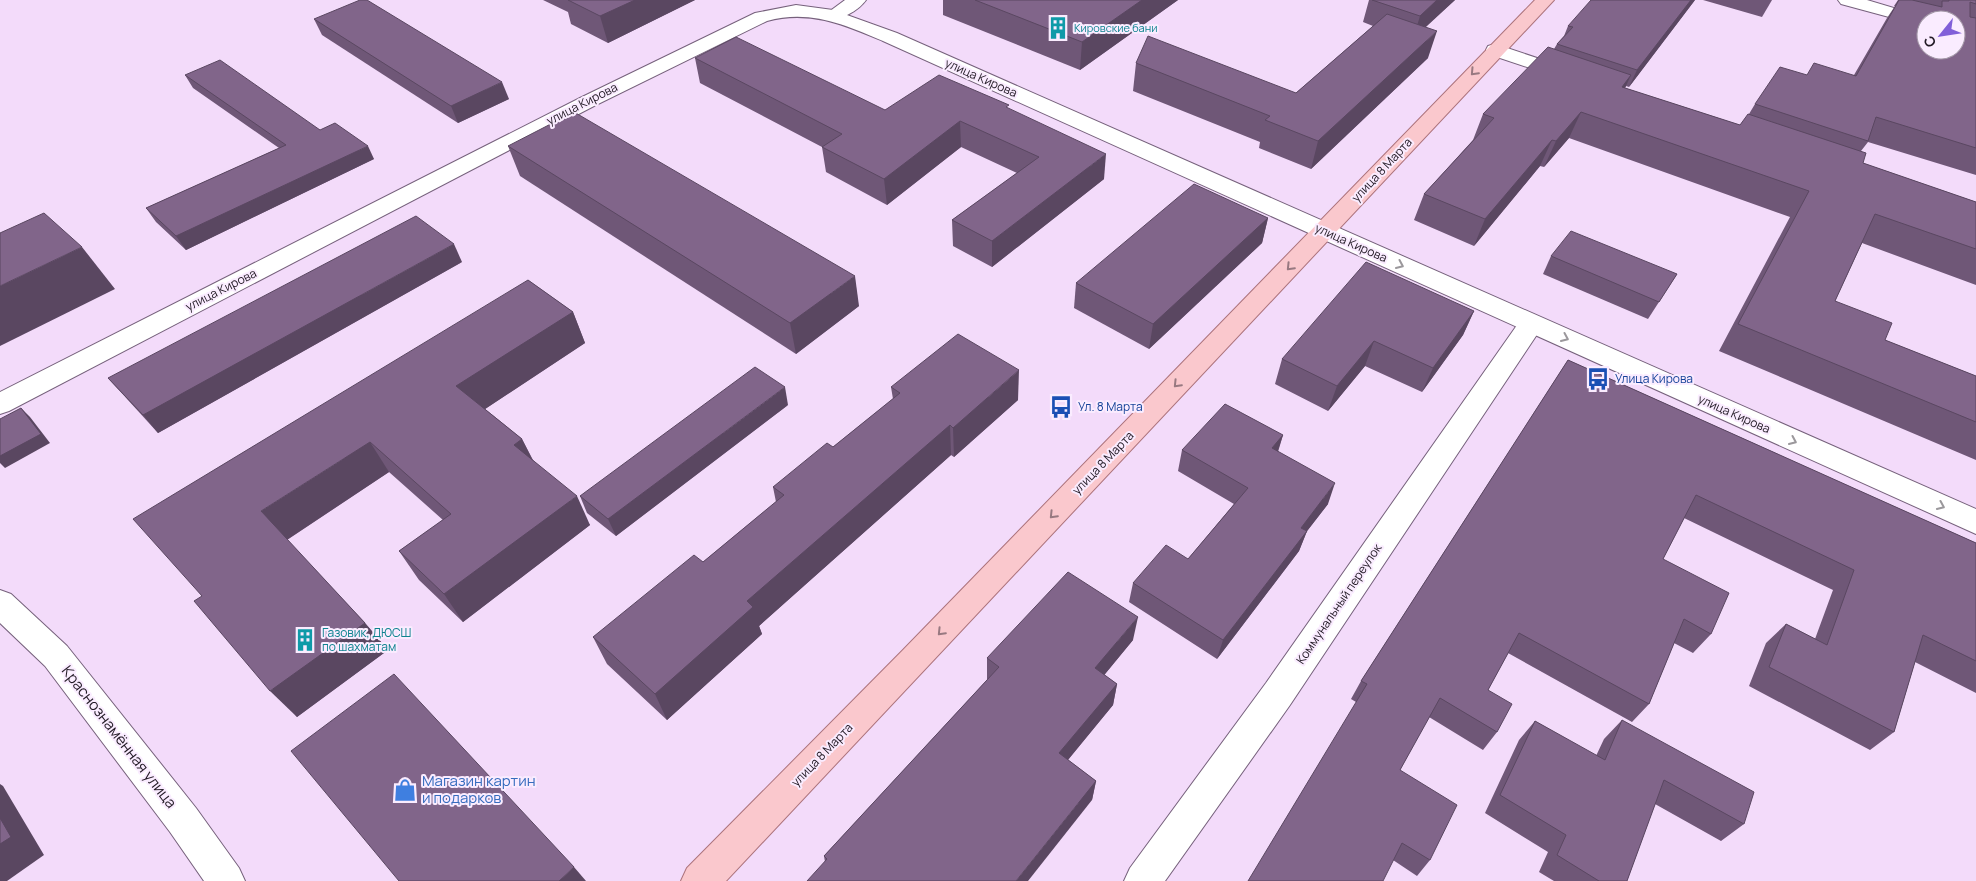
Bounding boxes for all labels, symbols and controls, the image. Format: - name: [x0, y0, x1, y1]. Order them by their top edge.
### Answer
- north arrow: [1916, 10, 1966, 60]
- building icon: Кировские бани: [1045, 15, 1071, 41]
- place label: Кировские бани: [1074, 20, 1157, 35]
- text: С: [1918, 33, 1940, 51]
- street label: улица Кирова: [942, 54, 1020, 101]
- one-way arrow: [1471, 67, 1480, 76]
- street label: улица Кирова: [543, 78, 620, 129]
- street label: улица 8 Марта: [1347, 134, 1416, 205]
- street label: улица Кирова: [1312, 219, 1390, 266]
- one-way arrow: [1395, 259, 1404, 269]
- one-way arrow: [1287, 261, 1296, 270]
- street label: улица Кирова: [182, 264, 259, 315]
- one-way arrow: [1560, 332, 1569, 343]
- bus stop icon: Улица Кирова: [1585, 366, 1611, 392]
- place label: Улица Кирова: [1615, 370, 1693, 387]
- one-way arrow: [1174, 379, 1183, 388]
- street label: улица Кирова: [1695, 390, 1773, 437]
- bus stop icon: Ул. 8 Марта: [1048, 394, 1074, 420]
- place label: Ул. 8 Марта: [1078, 398, 1143, 415]
- street label: улица 8 Марта: [1068, 427, 1137, 498]
- one-way arrow: [1788, 434, 1797, 445]
- one-way arrow: [1936, 500, 1945, 511]
- one-way arrow: [1050, 509, 1059, 518]
- street label: Коммунальный переулок: [1292, 539, 1386, 667]
- place label: Газовик, ДЮСШ по шахматам: [322, 624, 412, 655]
- building icon: Газовик, ДЮСШ по шахматам: [292, 627, 318, 653]
- one-way arrow: [938, 627, 947, 636]
- street label: Краснознамённая улица: [57, 661, 182, 812]
- street label: улица 8 Марта: [787, 719, 856, 790]
- place label: Магазин картин и подарков: [422, 770, 536, 808]
- shop icon: Магазин картин и подарков: [392, 777, 418, 803]

